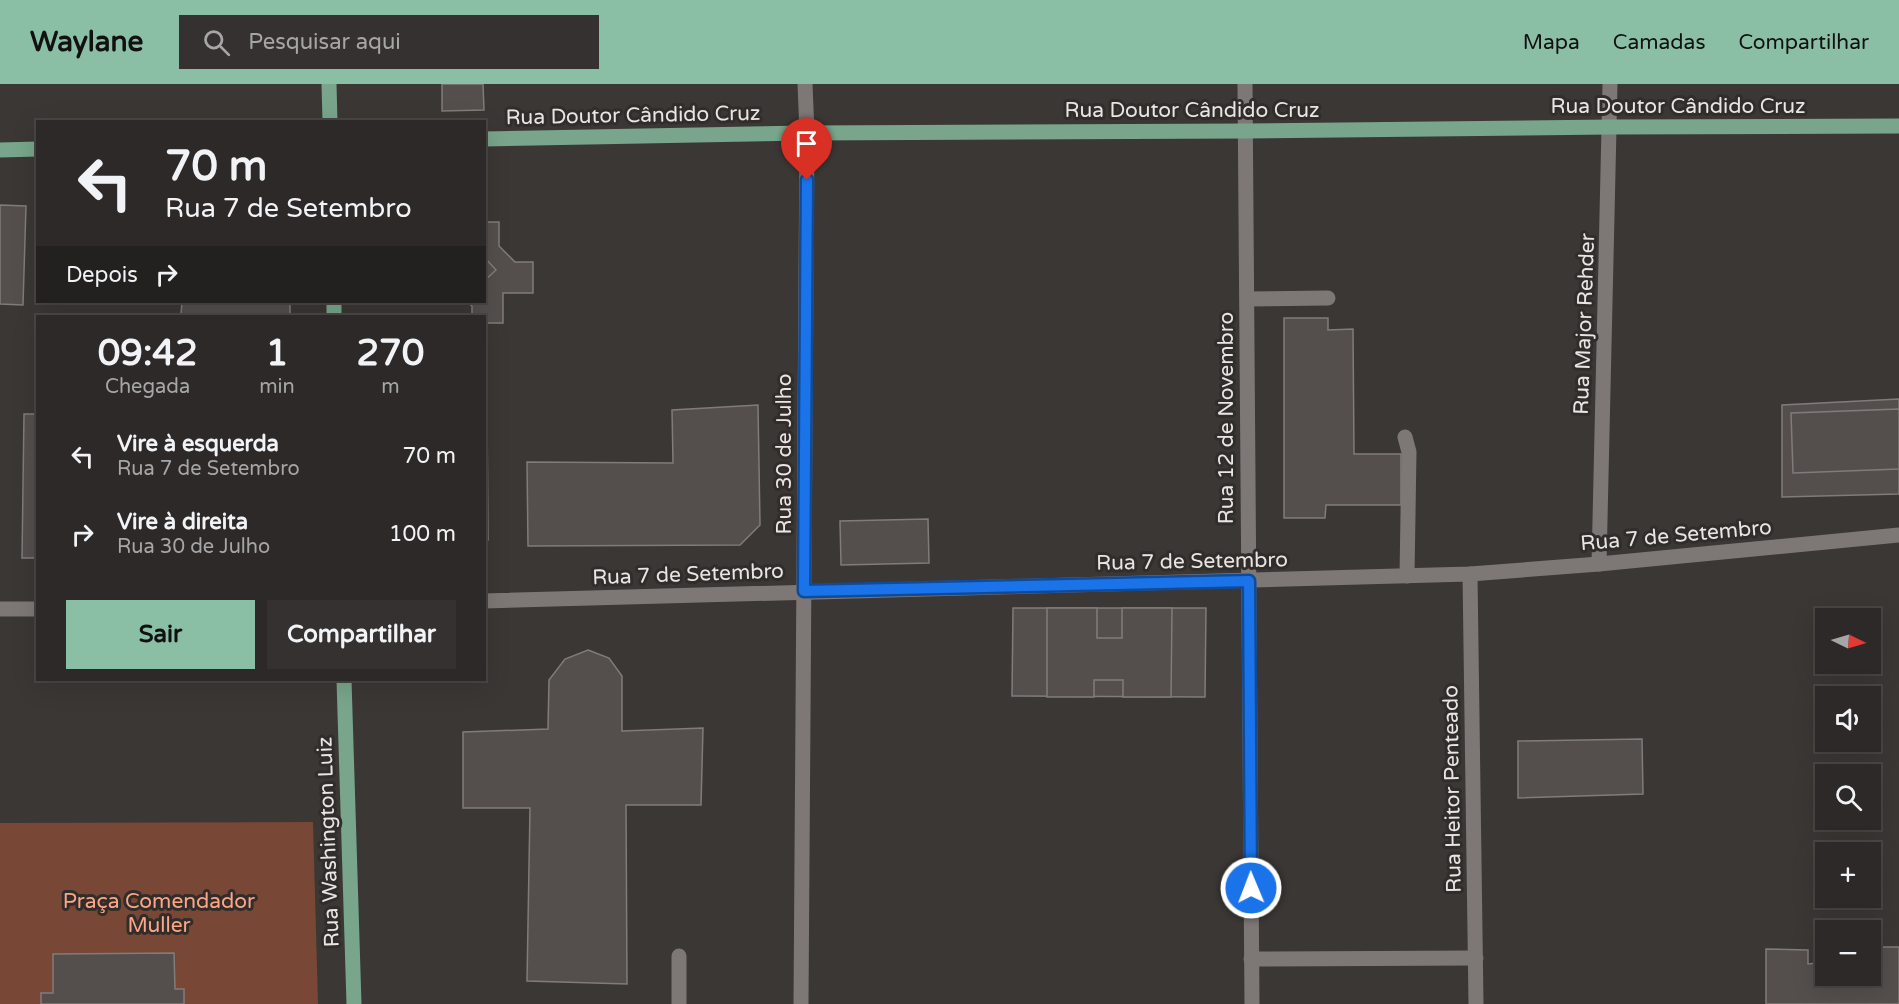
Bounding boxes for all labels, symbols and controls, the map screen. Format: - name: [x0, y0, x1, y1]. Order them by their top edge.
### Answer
- search box: [179, 15, 599, 69]
- text: Waylane: [30, 25, 143, 59]
- icon: search: [200, 26, 233, 59]
- text: Pesquisar aqui: [248, 29, 401, 55]
- text: Mapa: [1523, 30, 1580, 55]
- text: Camadas: [1613, 30, 1705, 55]
- text: Compartilhar: [1738, 30, 1869, 55]
- street label: Rua Doutor Cândido Cruz: [1551, 94, 1805, 119]
- street label: Rua Doutor Cândido Cruz: [1065, 98, 1319, 123]
- street label: Rua Doutor Cândido Cruz: [505, 101, 761, 130]
- pin: [781, 118, 832, 180]
- icon: arrive: [790, 127, 823, 160]
- text: 70 m: [165, 141, 267, 192]
- icon: left: [66, 144, 144, 222]
- text: Rua 7 de Setembro: [165, 192, 412, 225]
- street label: Rua Major Rehder: [1569, 233, 1600, 415]
- icon: right: [150, 258, 183, 291]
- text: Depois: [66, 262, 138, 288]
- street label: Rua 12 de Novembro: [1214, 312, 1239, 524]
- text: 09:42: [98, 332, 198, 375]
- text: 1: [266, 332, 288, 375]
- text: 270: [356, 332, 424, 375]
- street label: Rua 30 de Julho: [772, 374, 797, 534]
- text: Chegada: [105, 375, 190, 399]
- text: min: [259, 375, 295, 399]
- text: m: [381, 375, 400, 399]
- text: Vire à esquerda: [117, 431, 279, 457]
- icon: left: [66, 440, 99, 473]
- text: 70 m: [402, 443, 456, 469]
- text: Rua 7 de Setembro: [117, 457, 300, 481]
- text: Vire à direita: [117, 509, 248, 535]
- street label: Rua 7 de Setembro: [1579, 515, 1773, 556]
- icon: right: [66, 518, 99, 551]
- text: 100 m: [389, 521, 456, 547]
- text: Rua 30 de Julho: [117, 535, 270, 559]
- street label: Rua 7 de Setembro: [1096, 547, 1288, 576]
- street label: Rua 7 de Setembro: [592, 559, 784, 590]
- button: Sair: [66, 600, 255, 669]
- button: Compartilhar: [267, 600, 456, 669]
- north arrow: [1815, 608, 1881, 674]
- map controls: [1815, 608, 1881, 986]
- street label: Rua Heitor Penteado: [1438, 685, 1467, 893]
- button: sound: [1815, 686, 1881, 752]
- street label: Rua Washington Luiz: [312, 736, 345, 948]
- button: search: [1815, 764, 1881, 830]
- button: +: [1815, 842, 1881, 908]
- position arrow: [1219, 856, 1283, 920]
- park label: Praça Comendador Muller: [63, 889, 255, 938]
- button: −: [1815, 920, 1881, 986]

